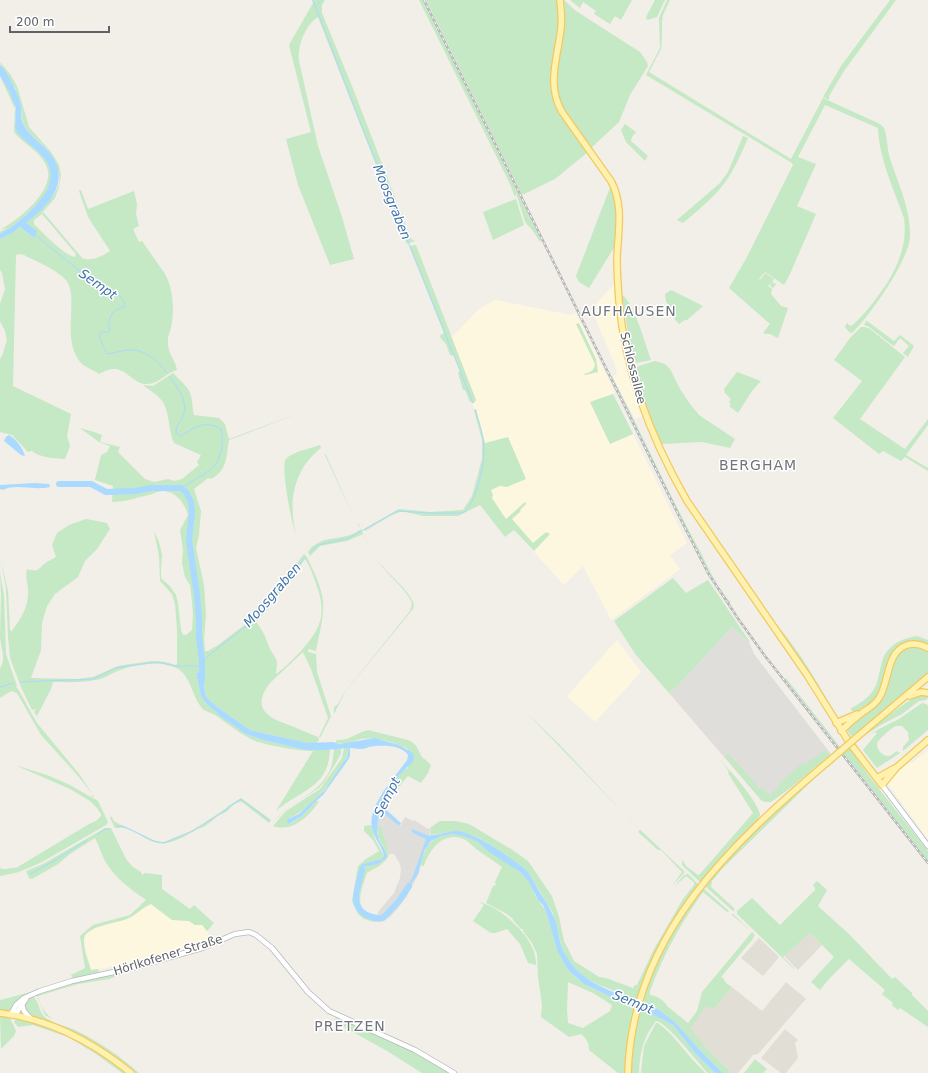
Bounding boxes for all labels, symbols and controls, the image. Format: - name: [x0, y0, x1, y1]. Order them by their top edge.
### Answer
- scale bar: [10, 8, 109, 34]
- text: 200 m: [16, 15, 54, 29]
- water label: Moosgraben: [370, 162, 414, 242]
- water label: Sempt: [76, 266, 120, 303]
- district label: AUFHAUSEN: [581, 303, 677, 319]
- street label: Schlossallee: [617, 331, 649, 405]
- district label: BERGHAM: [719, 457, 797, 473]
- water label: Moosgraben: [240, 560, 304, 630]
- water label: Sempt: [371, 774, 404, 819]
- street label: Hörlkofener Straße: [112, 932, 224, 978]
- water label: Sempt: [611, 987, 656, 1017]
- district label: PRETZEN: [314, 1018, 386, 1034]

